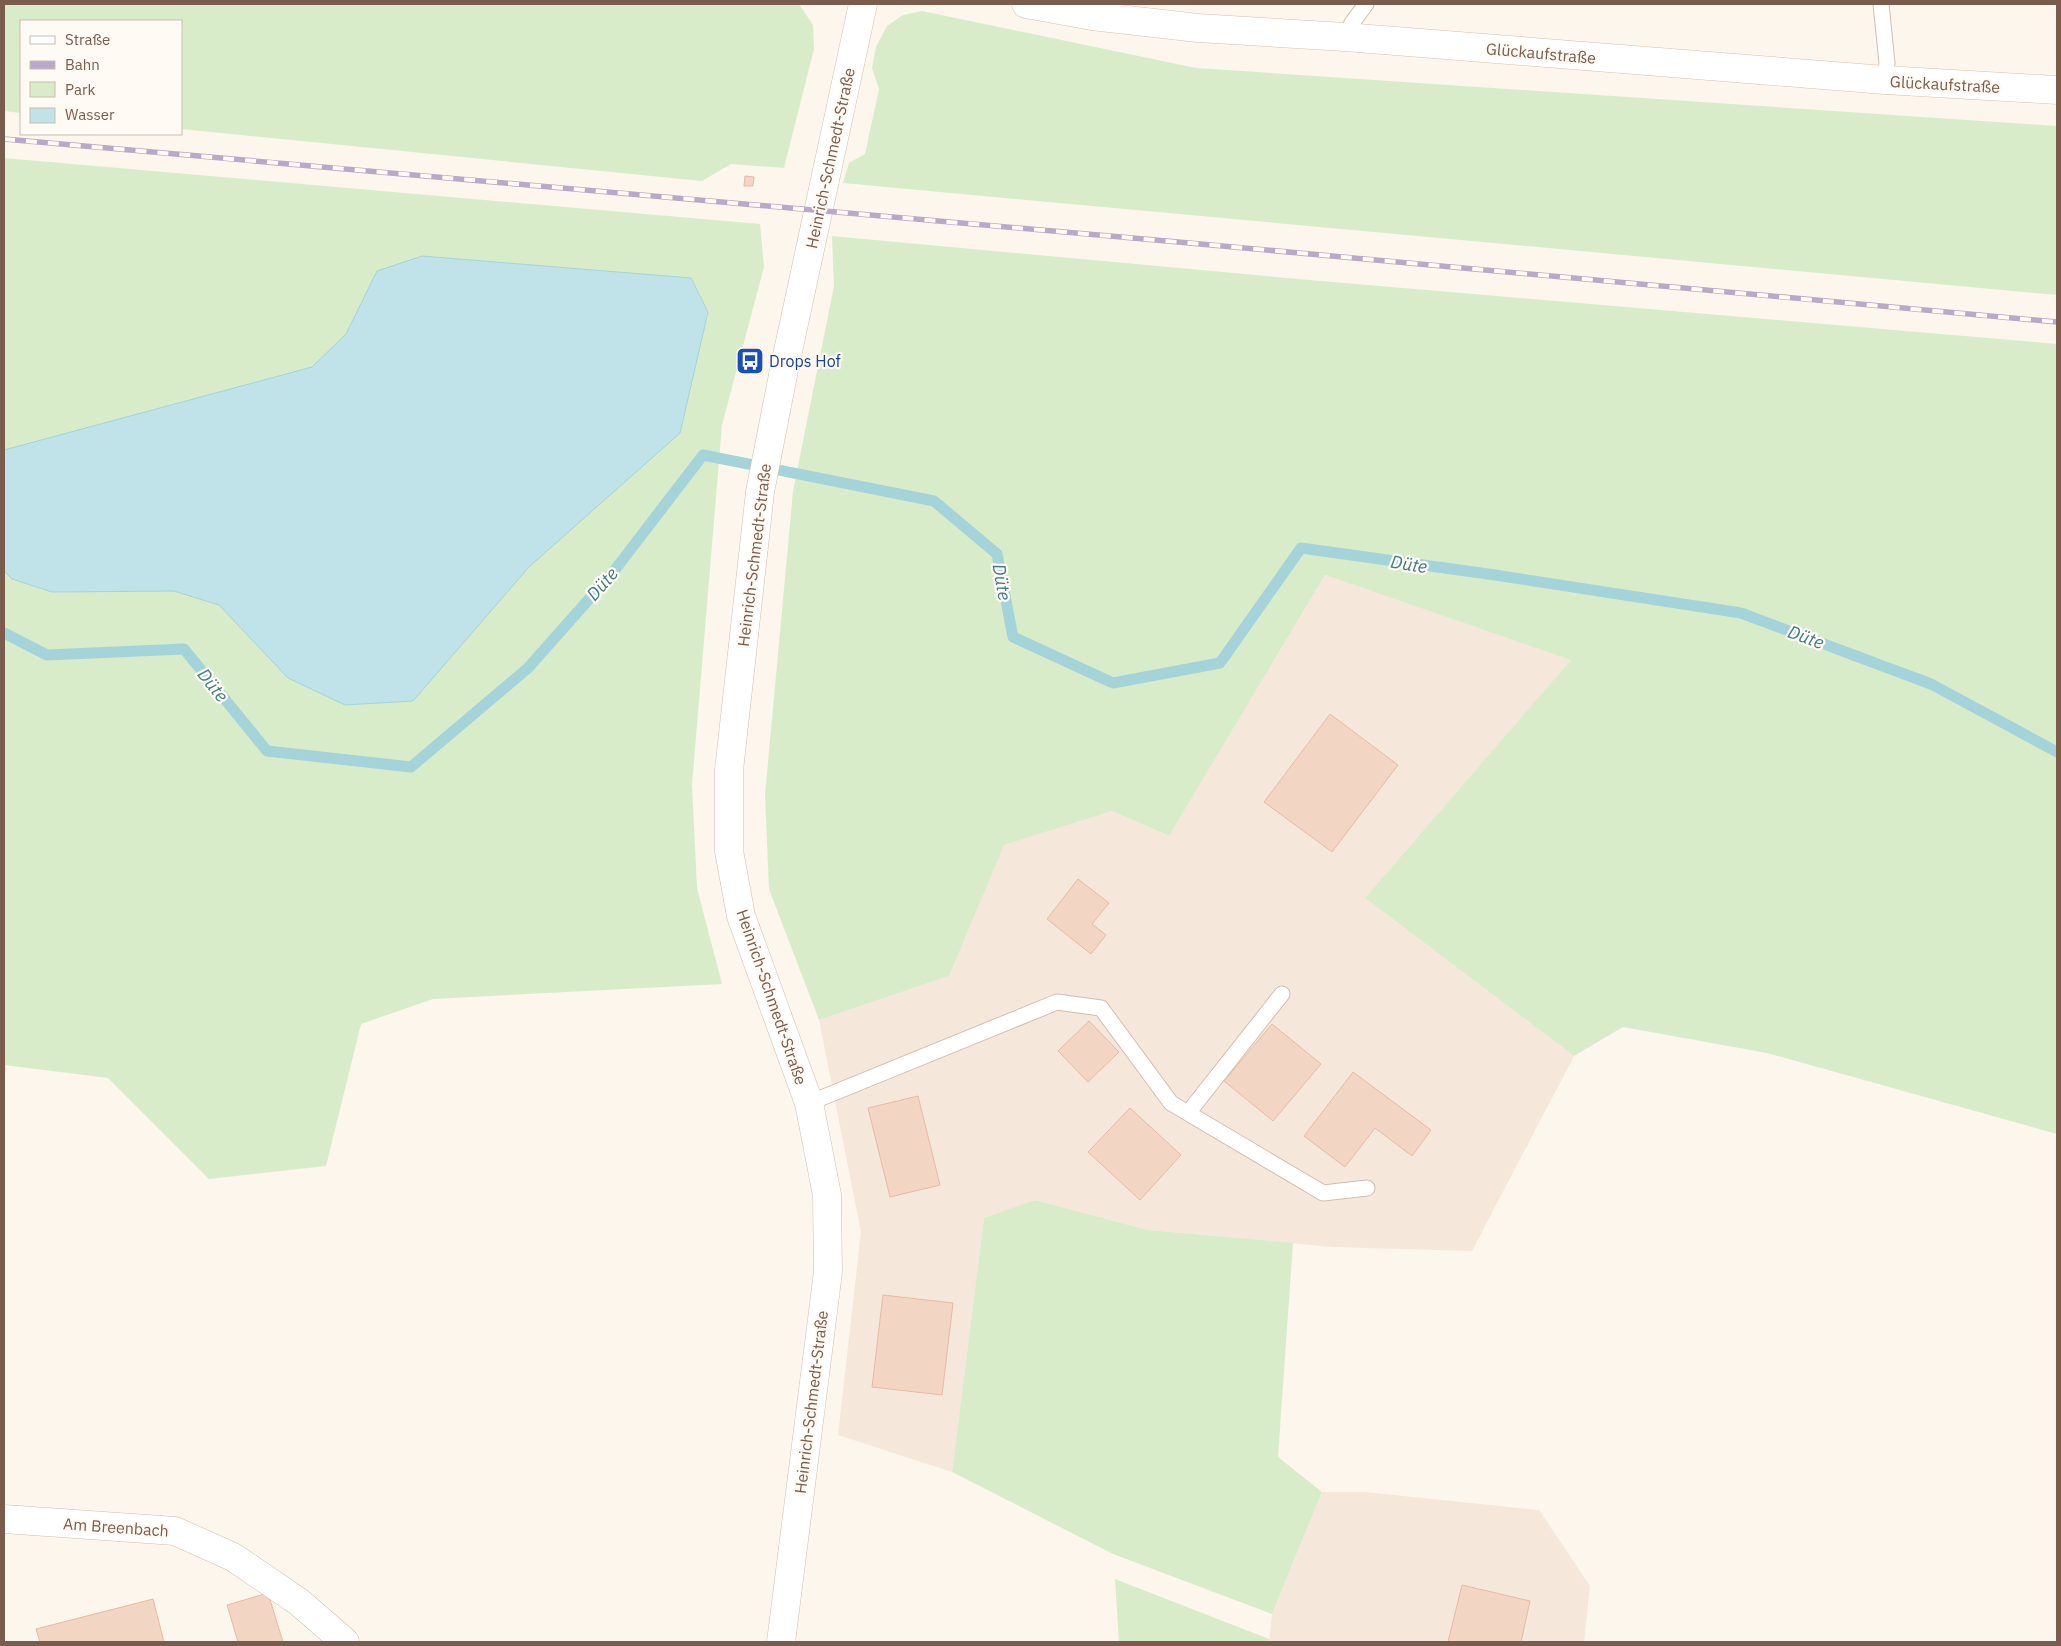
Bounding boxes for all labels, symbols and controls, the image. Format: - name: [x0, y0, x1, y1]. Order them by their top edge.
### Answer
- legend: [20, 20, 182, 135]
- text: Straße: [65, 30, 110, 49]
- street label: Glückaufstraße: [1485, 38, 1597, 68]
- text: Bahn: [65, 55, 100, 74]
- street label: Heinrich-Schmedt-Straße: [801, 66, 859, 250]
- street label: Glückaufstraße: [1889, 71, 2001, 97]
- text: Park: [65, 80, 95, 99]
- text: Wasser: [65, 105, 115, 124]
- bus stop icon: Drops Hof: [735, 346, 765, 376]
- place label: Drops Hof: [769, 351, 841, 371]
- street label: Heinrich-Schmedt-Straße: [733, 462, 775, 648]
- water label: Düte: [1389, 550, 1429, 578]
- water label: Düte: [987, 562, 1017, 602]
- water label: Düte: [581, 563, 623, 605]
- water label: Düte: [1785, 620, 1827, 654]
- water label: Düte: [193, 663, 233, 707]
- street label: Heinrich-Schmedt-Straße: [733, 907, 812, 1088]
- street label: Heinrich-Schmedt-Straße: [790, 1309, 832, 1495]
- street label: Am Breenbach: [63, 1513, 169, 1541]

